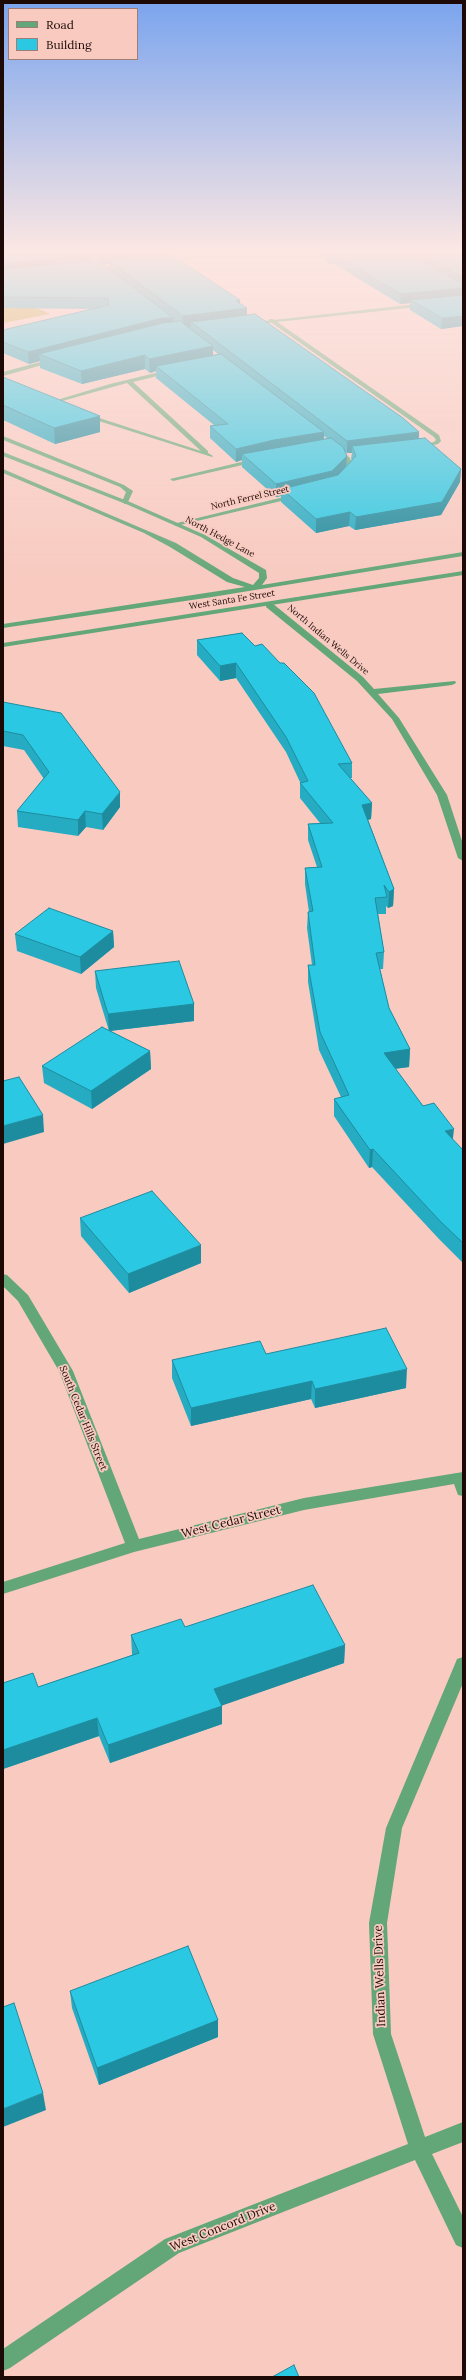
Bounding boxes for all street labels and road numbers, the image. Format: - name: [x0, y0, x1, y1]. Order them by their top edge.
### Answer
- street label: North Ferrel Street: [210, 484, 290, 512]
- street label: North Hedge Lane: [184, 514, 256, 560]
- street label: West Santa Fe Street: [188, 588, 276, 612]
- street label: North Indian Wells Drive: [285, 603, 371, 677]
- street label: South Cedar Hills Street: [56, 1364, 110, 1472]
- street label: West Cedar Street: [180, 1503, 282, 1541]
- street label: Indian Wells Drive: [371, 1925, 389, 2027]
- street label: West Concord Drive: [168, 2199, 278, 2255]

